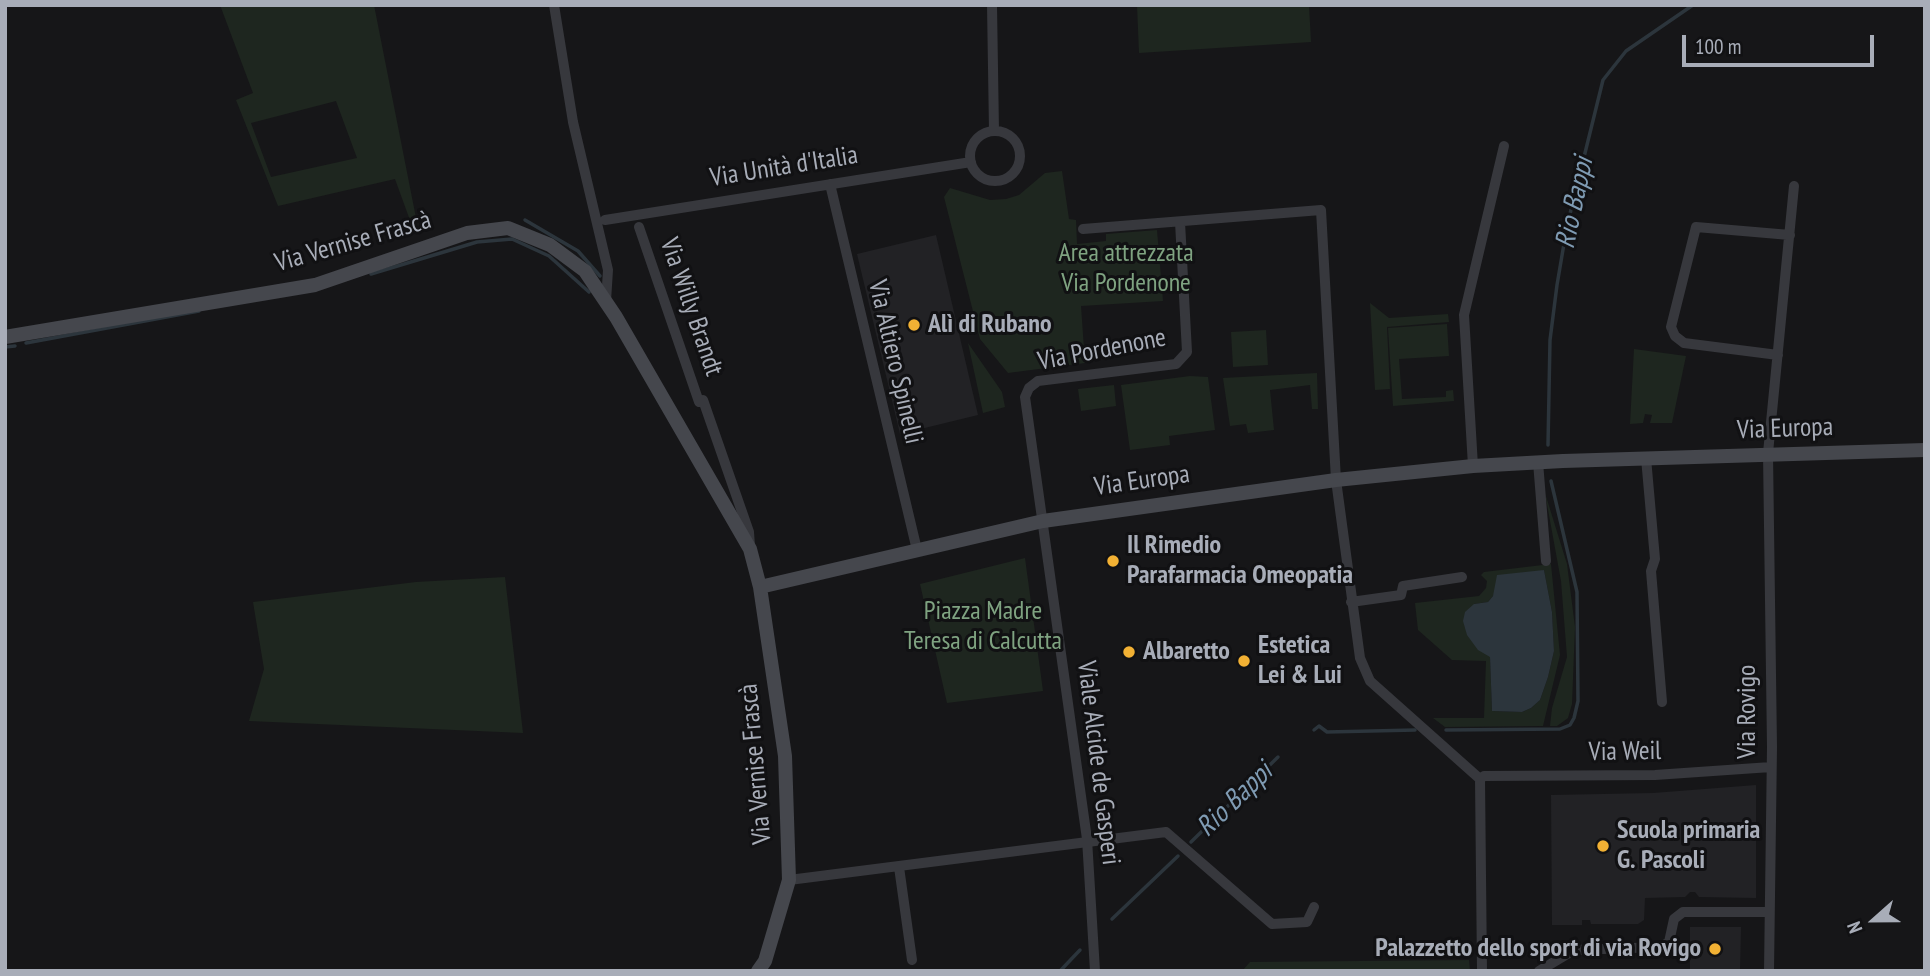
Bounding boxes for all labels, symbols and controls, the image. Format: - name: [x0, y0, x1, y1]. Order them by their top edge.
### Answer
- scale bar: [1685, 21, 1878, 65]
- text: 100 m: [1695, 33, 1741, 60]
- street label: Via Unità d'Italia: [708, 140, 860, 194]
- water label: Rio Bappi: [1549, 154, 1601, 252]
- street label: Via Vernise Frascà: [271, 205, 435, 279]
- street label: Via Willy Brandt: [653, 234, 729, 380]
- park label: Area attrezzata Via Pordenone: [1058, 238, 1194, 300]
- street label: Via Altiero Spinelli: [861, 277, 929, 447]
- place label: Alì di Rubano: [928, 309, 1051, 341]
- marker: Alì di Rubano: [906, 317, 922, 333]
- street label: Via Pordenone: [1035, 322, 1169, 378]
- street label: Via Europa: [1736, 412, 1834, 446]
- street label: Via Europa: [1092, 459, 1192, 503]
- place label: Il Rimedio Parafarmacia Omeopatia: [1127, 530, 1353, 592]
- marker: Il Rimedio Parafarmacia Omeopatia: [1105, 553, 1121, 569]
- park label: Piazza Madre Teresa di Calcutta: [904, 596, 1062, 658]
- place label: Estetica Lei & Lui: [1258, 630, 1342, 692]
- place label: Albaretto: [1143, 636, 1230, 668]
- marker: Albaretto: [1121, 644, 1137, 660]
- marker: Estetica Lei & Lui: [1236, 653, 1252, 669]
- street label: Viale Alcide de Gasperi: [1070, 659, 1126, 867]
- street label: Via Rovigo: [1732, 665, 1764, 759]
- street label: Via Vernise Frascà: [733, 682, 779, 846]
- street label: Via Weil: [1588, 736, 1662, 768]
- water label: Rio Bappi: [1190, 756, 1280, 844]
- place label: Scuola primaria G. Pascoli: [1617, 815, 1760, 876]
- marker: Scuola primaria G. Pascoli: [1595, 838, 1611, 854]
- north arrow: [1839, 885, 1909, 955]
- text: N: [1841, 918, 1867, 937]
- place label: Palazzetto dello sport di via Rovigo: [1375, 933, 1701, 965]
- marker: Palazzetto dello sport di via Rovigo: [1707, 941, 1723, 957]

